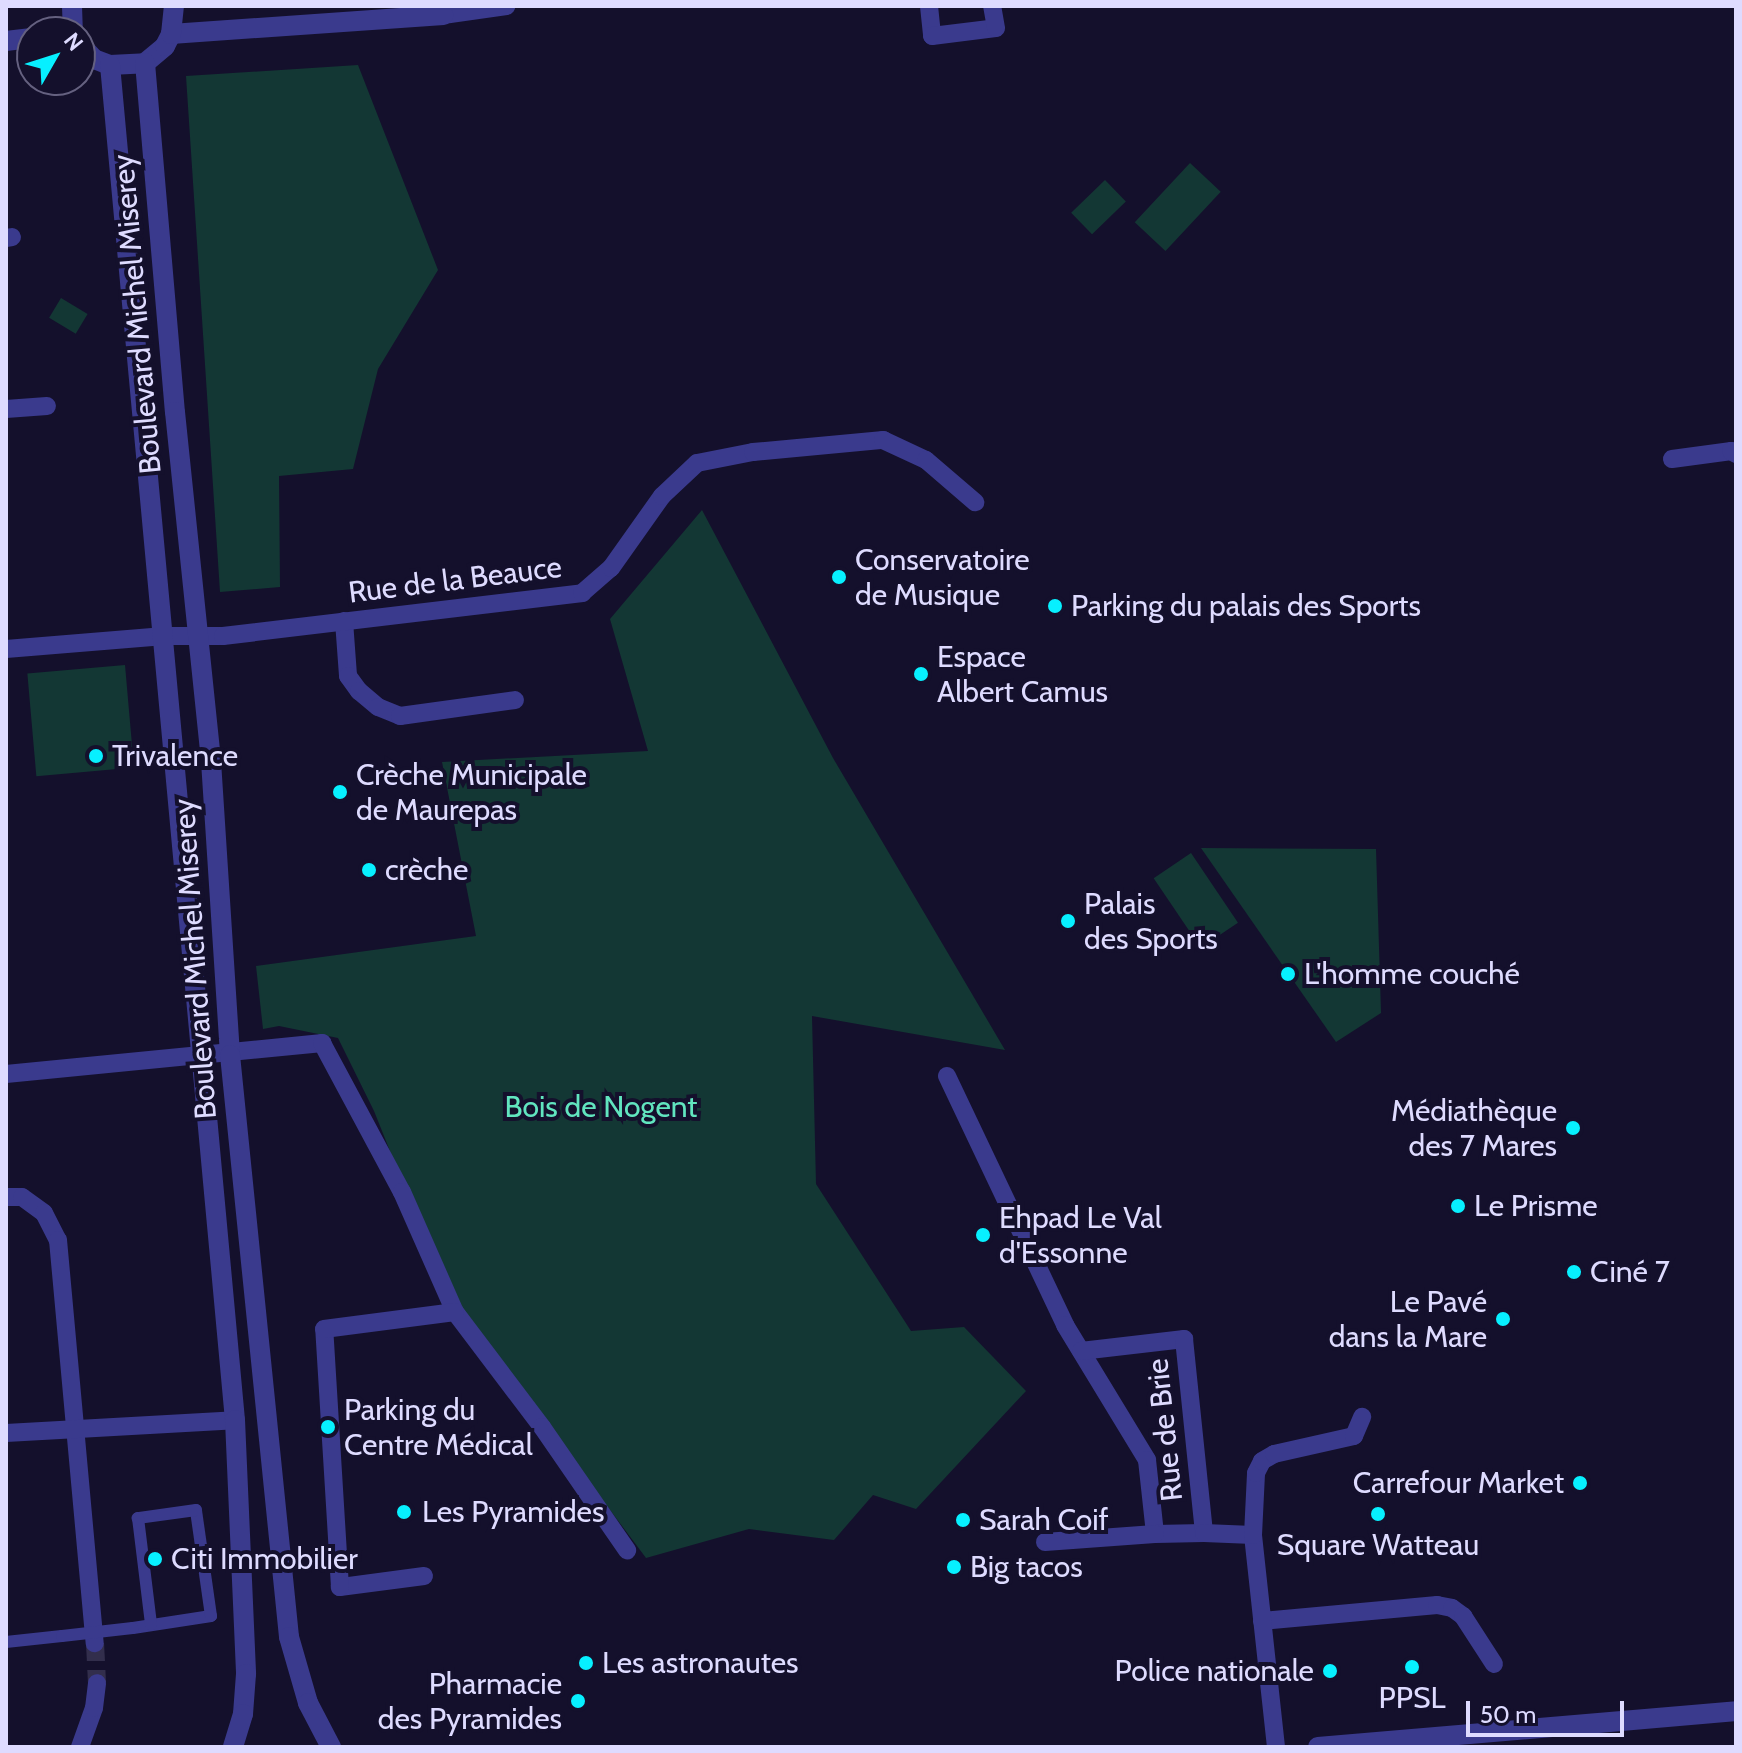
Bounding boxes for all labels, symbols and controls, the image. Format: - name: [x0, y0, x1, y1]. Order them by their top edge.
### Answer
- north arrow: [16, 16, 96, 96]
- text: N: [58, 27, 89, 56]
- street label: Boulevard Michel Miserey: [105, 153, 169, 475]
- place label: Conservatoire de Musique: [855, 542, 1030, 612]
- street label: Rue de la Beauce: [346, 549, 564, 611]
- marker: Conservatoire de Musique: [830, 568, 848, 586]
- place label: Parking du palais des Sports: [1071, 588, 1421, 624]
- marker: Parking du palais des Sports: [1046, 597, 1064, 615]
- place label: Espace Albert Camus: [937, 639, 1108, 710]
- marker: Espace Albert Camus: [912, 665, 930, 683]
- place label: Trivalence: [112, 738, 238, 774]
- marker: Trivalence: [87, 747, 105, 765]
- place label: Crèche Municipale de Maurepas: [356, 757, 587, 828]
- marker: Crèche Municipale de Maurepas: [331, 783, 349, 801]
- street label: Boulevard Michel Miserey: [166, 798, 224, 1120]
- place label: crèche: [385, 852, 468, 888]
- marker: crèche: [360, 861, 378, 879]
- place label: Palais des Sports: [1084, 886, 1218, 956]
- marker: Palais des Sports: [1059, 912, 1077, 930]
- place label: L'homme couché: [1304, 956, 1520, 992]
- marker: L'homme couché: [1279, 965, 1297, 983]
- park label: Bois de Nogent: [505, 1089, 697, 1125]
- place label: Médiathèque des 7 Mares: [1391, 1093, 1557, 1164]
- marker: Médiathèque des 7 Mares: [1564, 1119, 1582, 1137]
- place label: Le Prisme: [1474, 1188, 1598, 1224]
- marker: Le Prisme: [1449, 1197, 1467, 1215]
- place label: Ehpad Le Val d'Essonne: [999, 1200, 1162, 1270]
- marker: Ehpad Le Val d'Essonne: [974, 1226, 992, 1244]
- place label: Ciné 7: [1590, 1254, 1670, 1290]
- marker: Ciné 7: [1565, 1263, 1583, 1281]
- place label: Le Pavé dans la Mare: [1329, 1284, 1487, 1354]
- marker: Le Pavé dans la Mare: [1494, 1310, 1512, 1328]
- street label: Rue de Brie: [1140, 1357, 1190, 1503]
- place label: Parking du Centre Médical: [344, 1392, 533, 1462]
- marker: Parking du Centre Médical: [319, 1418, 337, 1436]
- place label: Carrefour Market: [1353, 1465, 1564, 1501]
- marker: Carrefour Market: [1571, 1474, 1589, 1492]
- place label: Les Pyramides: [422, 1494, 604, 1530]
- marker: Les Pyramides: [393, 1501, 415, 1523]
- place label: Sarah Coif: [979, 1502, 1108, 1538]
- marker: Square Watteau: [1369, 1505, 1387, 1523]
- marker: Sarah Coif: [954, 1511, 972, 1529]
- place label: Square Watteau: [1277, 1527, 1479, 1563]
- place label: Citi Immobilier: [171, 1541, 358, 1577]
- place label: Big tacos: [970, 1549, 1083, 1585]
- marker: Citi Immobilier: [146, 1550, 164, 1568]
- marker: Big tacos: [945, 1558, 963, 1576]
- place label: Les astronautes: [602, 1645, 798, 1681]
- place label: Police nationale: [1114, 1653, 1314, 1689]
- marker: Les astronautes: [577, 1654, 595, 1672]
- marker: PPSL: [1403, 1658, 1421, 1676]
- marker: Police nationale: [1321, 1662, 1339, 1680]
- place label: Pharmacie des Pyramides: [378, 1666, 562, 1736]
- place label: PPSL: [1379, 1680, 1445, 1716]
- scale bar: [1470, 1685, 1628, 1735]
- marker: Pharmacie des Pyramides: [569, 1692, 587, 1710]
- text: 50 m: [1480, 1700, 1536, 1729]

